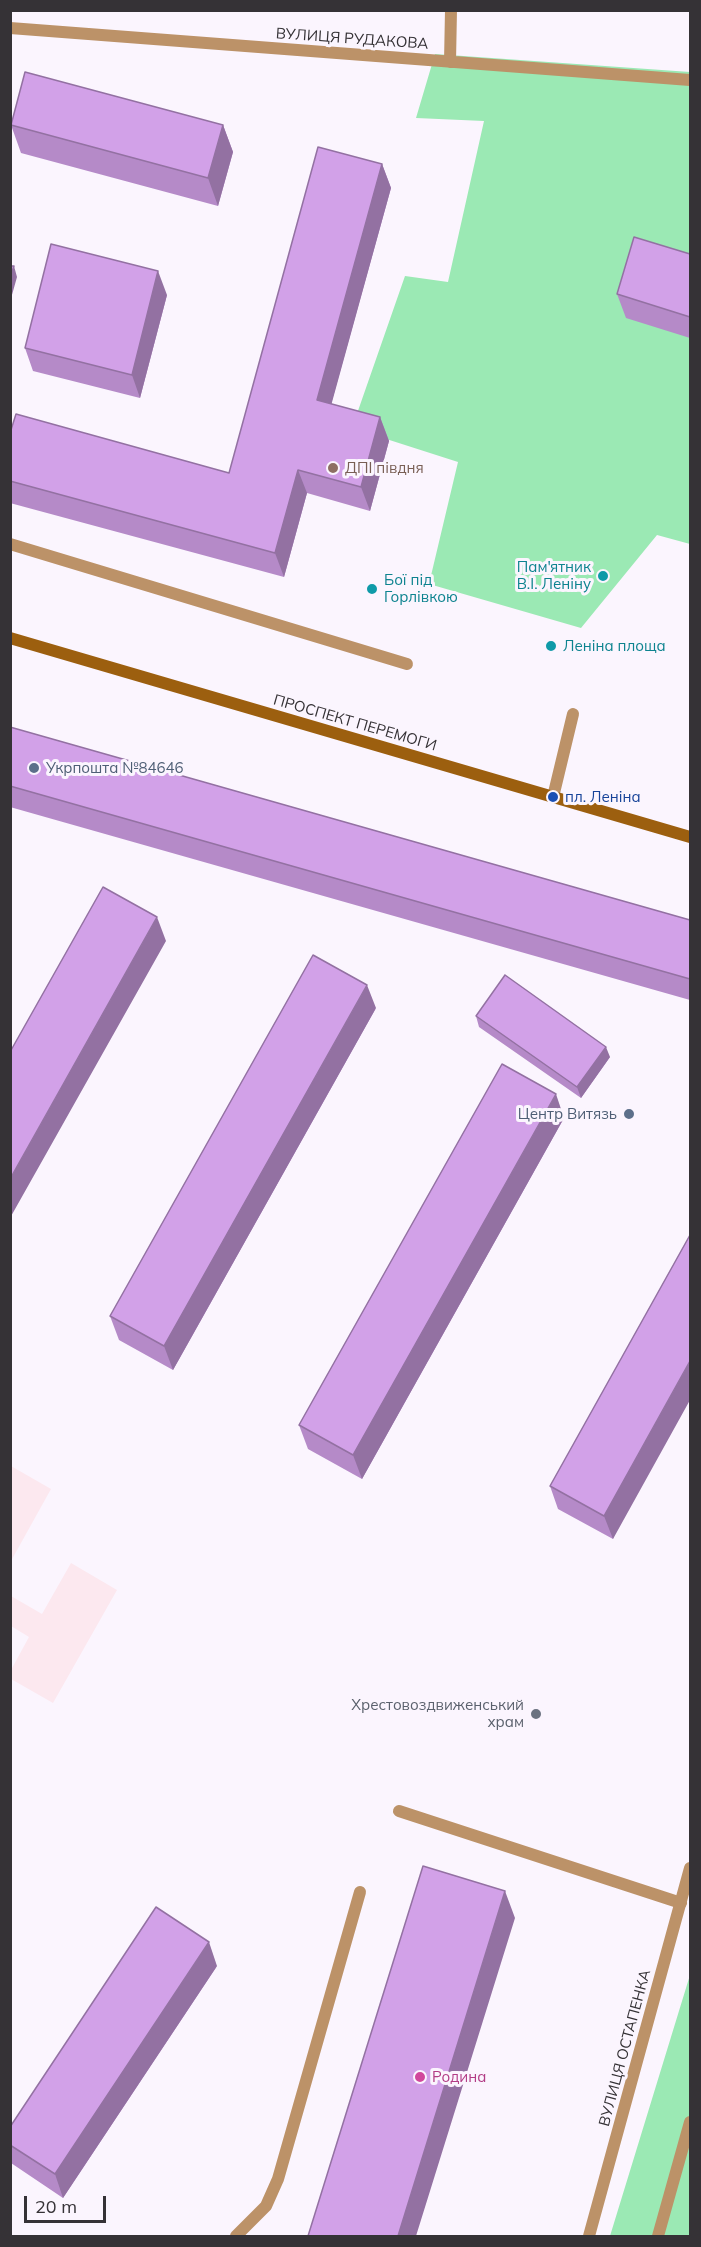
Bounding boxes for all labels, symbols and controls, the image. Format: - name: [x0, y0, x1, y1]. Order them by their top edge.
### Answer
- street label: ВУЛИЦЯ РУДАКОВА: [275, 25, 429, 53]
- place label: ДПІ півдня: [345, 459, 424, 477]
- marker: ДПІ півдня: [326, 461, 340, 475]
- place label: Пам'ятник В.І. Леніну: [517, 558, 591, 593]
- marker: Пам'ятник В.І. Леніну: [596, 569, 610, 583]
- place label: Бої під Горлівкою: [384, 571, 458, 606]
- marker: Бої під Горлівкою: [365, 582, 379, 596]
- place label: Леніна площа: [563, 637, 666, 655]
- marker: Леніна площа: [544, 639, 558, 653]
- street label: ПРОСПЕКТ ПЕРЕМОГИ: [271, 691, 439, 755]
- place label: Укрпошта №84646: [46, 759, 183, 777]
- marker: Укрпошта №84646: [27, 761, 41, 775]
- place label: пл. Леніна: [565, 788, 641, 806]
- marker: пл. Леніна: [546, 790, 560, 804]
- place label: Центр Витязь: [518, 1105, 617, 1123]
- marker: Центр Витязь: [622, 1107, 636, 1121]
- place label: Хрестовоздвиженський храм: [351, 1696, 524, 1731]
- marker: Хрестовоздвиженський храм: [529, 1707, 543, 1721]
- street label: ВУЛИЦЯ ОСТАПЕНКА: [595, 1968, 655, 2128]
- place label: Родина: [432, 2068, 486, 2086]
- marker: Родина: [413, 2070, 427, 2084]
- scale bar: [27, 2184, 110, 2222]
- text: 20 m: [35, 2195, 77, 2218]

